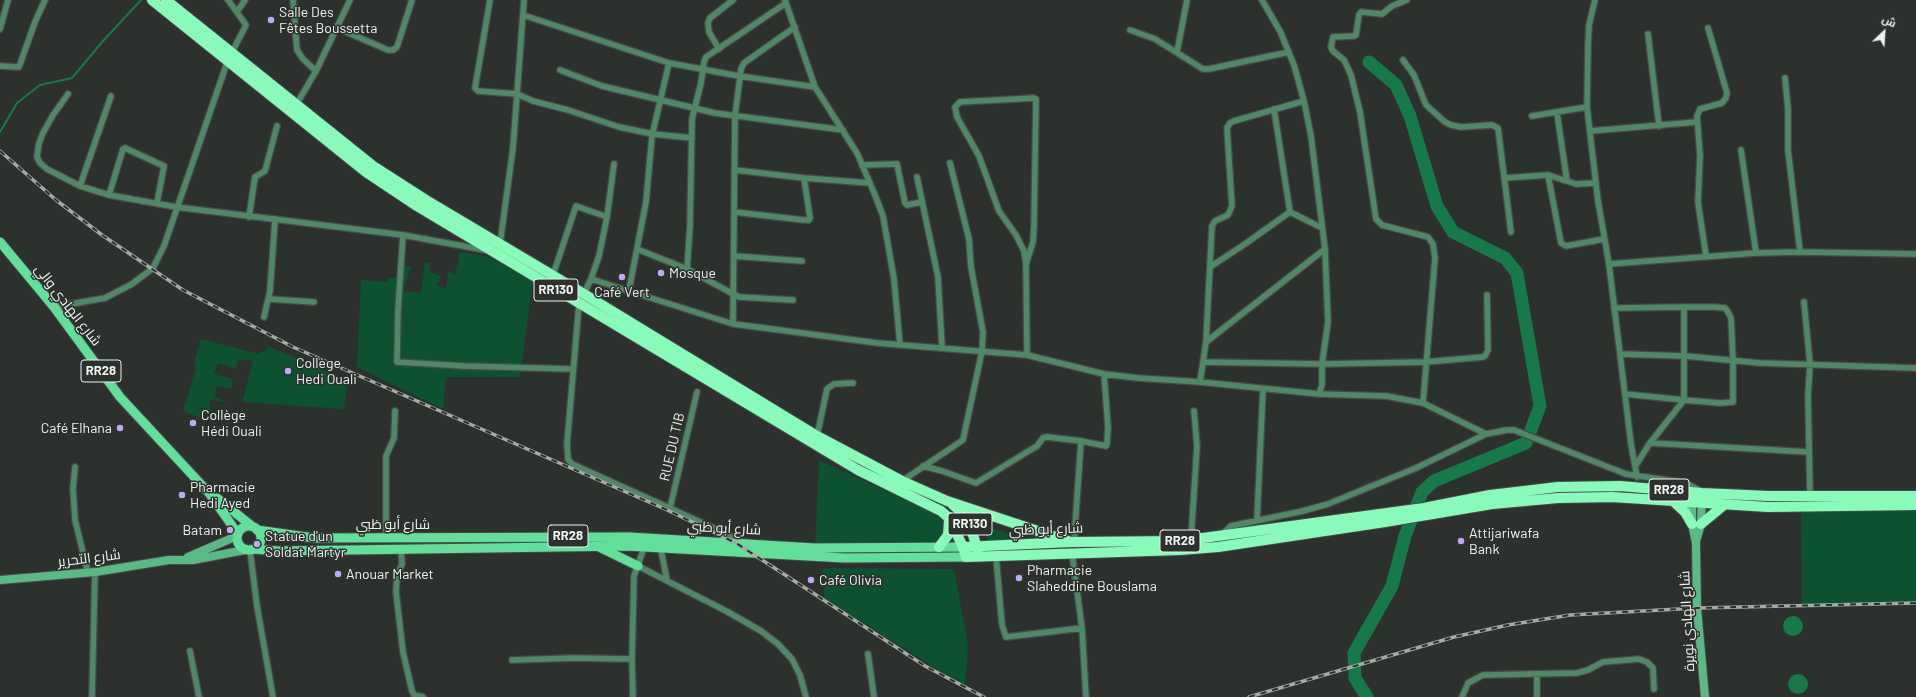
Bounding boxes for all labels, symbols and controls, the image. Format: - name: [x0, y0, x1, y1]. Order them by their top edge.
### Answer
- place label: Salle Des Fêtes Boussetta: [279, 4, 377, 36]
- north arrow: [1864, 12, 1904, 52]
- text: ش: [1880, 12, 1898, 30]
- marker: Salle Des Fêtes Boussetta: [266, 15, 276, 25]
- street label: شارع الهادي والي: [31, 261, 105, 349]
- place label: Mosque: [669, 265, 716, 281]
- marker: Mosque: [656, 268, 666, 278]
- marker: Café Vert: [617, 272, 627, 282]
- road number: RR130: [534, 279, 578, 301]
- place label: Café Vert: [594, 284, 650, 300]
- place label: Collège Hedi Ouali: [296, 355, 357, 388]
- road number: RR28: [81, 360, 121, 382]
- marker: Collège Hedi Ouali: [283, 366, 293, 376]
- place label: Collège Hédi Ouali: [201, 407, 262, 440]
- street label: RUE DU TIB: [656, 411, 688, 483]
- marker: Collège Hédi Ouali: [188, 418, 198, 428]
- place label: Café Elhana: [41, 420, 112, 436]
- marker: Café Elhana: [115, 423, 125, 433]
- place label: Pharmacie Hedi Ayed: [190, 479, 255, 512]
- road number: RR28: [1649, 479, 1689, 501]
- marker: Pharmacie Hedi Ayed: [177, 490, 187, 500]
- road number: RR130: [948, 513, 992, 535]
- street label: شارع أبو ظبي: [356, 516, 430, 532]
- street label: شارع أبو ظبي: [686, 518, 762, 538]
- street label: شارع أبو ظبي: [1009, 519, 1083, 539]
- place label: Batam: [182, 522, 222, 538]
- marker: Batam: [225, 525, 235, 535]
- road number: RR28: [548, 525, 588, 547]
- place label: Attijariwafa Bank: [1469, 525, 1539, 558]
- place label: Statue d'un Soldat Martyr: [265, 528, 346, 560]
- road number: RR28: [1160, 530, 1200, 552]
- marker: Attijariwafa Bank: [1456, 536, 1466, 546]
- marker: Statue d'un Soldat Martyr: [252, 539, 262, 549]
- street label: شارع التحرير: [57, 546, 121, 570]
- place label: Pharmacie Slaheddine Bouslama: [1027, 562, 1157, 594]
- place label: Anouar Market: [346, 566, 434, 582]
- marker: Anouar Market: [333, 569, 343, 579]
- street label: شارع الهادي نويرة: [1676, 570, 1698, 672]
- place label: Café Olivia: [819, 572, 882, 588]
- marker: Pharmacie Slaheddine Bouslama: [1014, 573, 1024, 583]
- marker: Café Olivia: [806, 575, 816, 585]

